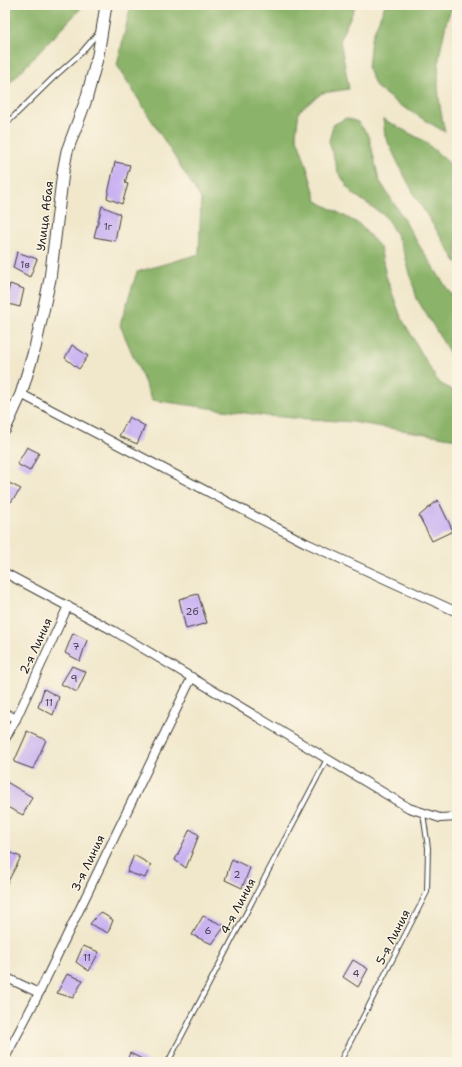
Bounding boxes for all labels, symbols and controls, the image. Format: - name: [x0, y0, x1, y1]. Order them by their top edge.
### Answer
- street label: Улица Абая: [33, 180, 57, 252]
- house number: 1г: [104, 220, 113, 233]
- house number: 1в: [20, 258, 30, 271]
- house number: 2б: [185, 605, 199, 618]
- street label: 2-я Линия: [16, 615, 56, 677]
- house number: 7: [73, 640, 80, 653]
- house number: 9: [71, 672, 78, 685]
- house number: 11: [45, 696, 53, 709]
- street label: 3-я Линия: [67, 832, 109, 894]
- house number: 2: [234, 868, 241, 881]
- street label: 4-я Линия: [217, 875, 259, 937]
- street label: 5-я Линия: [372, 907, 414, 967]
- house number: 6: [205, 924, 212, 937]
- house number: 11: [83, 951, 91, 964]
- house number: 4: [353, 967, 360, 980]

